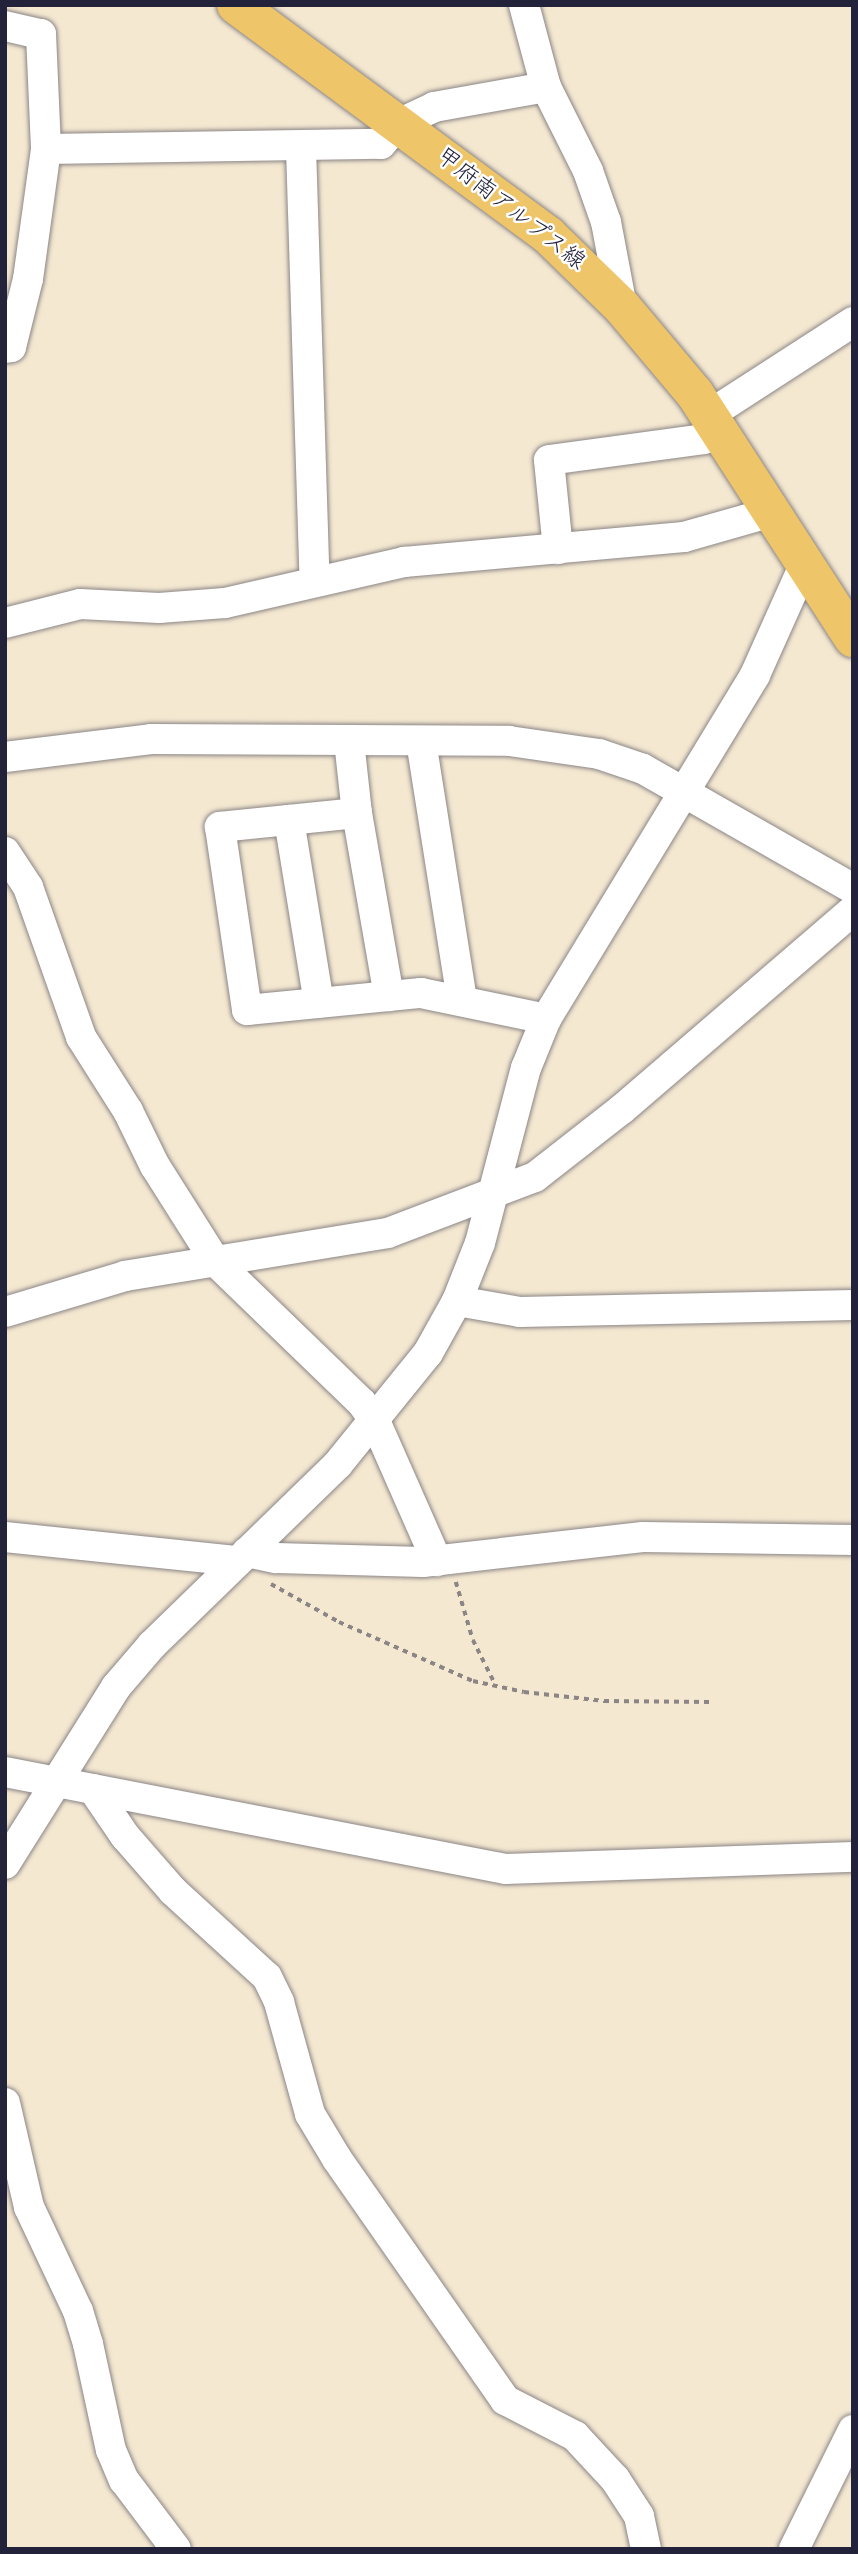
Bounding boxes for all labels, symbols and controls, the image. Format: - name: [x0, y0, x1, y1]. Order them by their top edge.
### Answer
- street label: 甲府南アルプス線: [428, 143, 590, 279]

